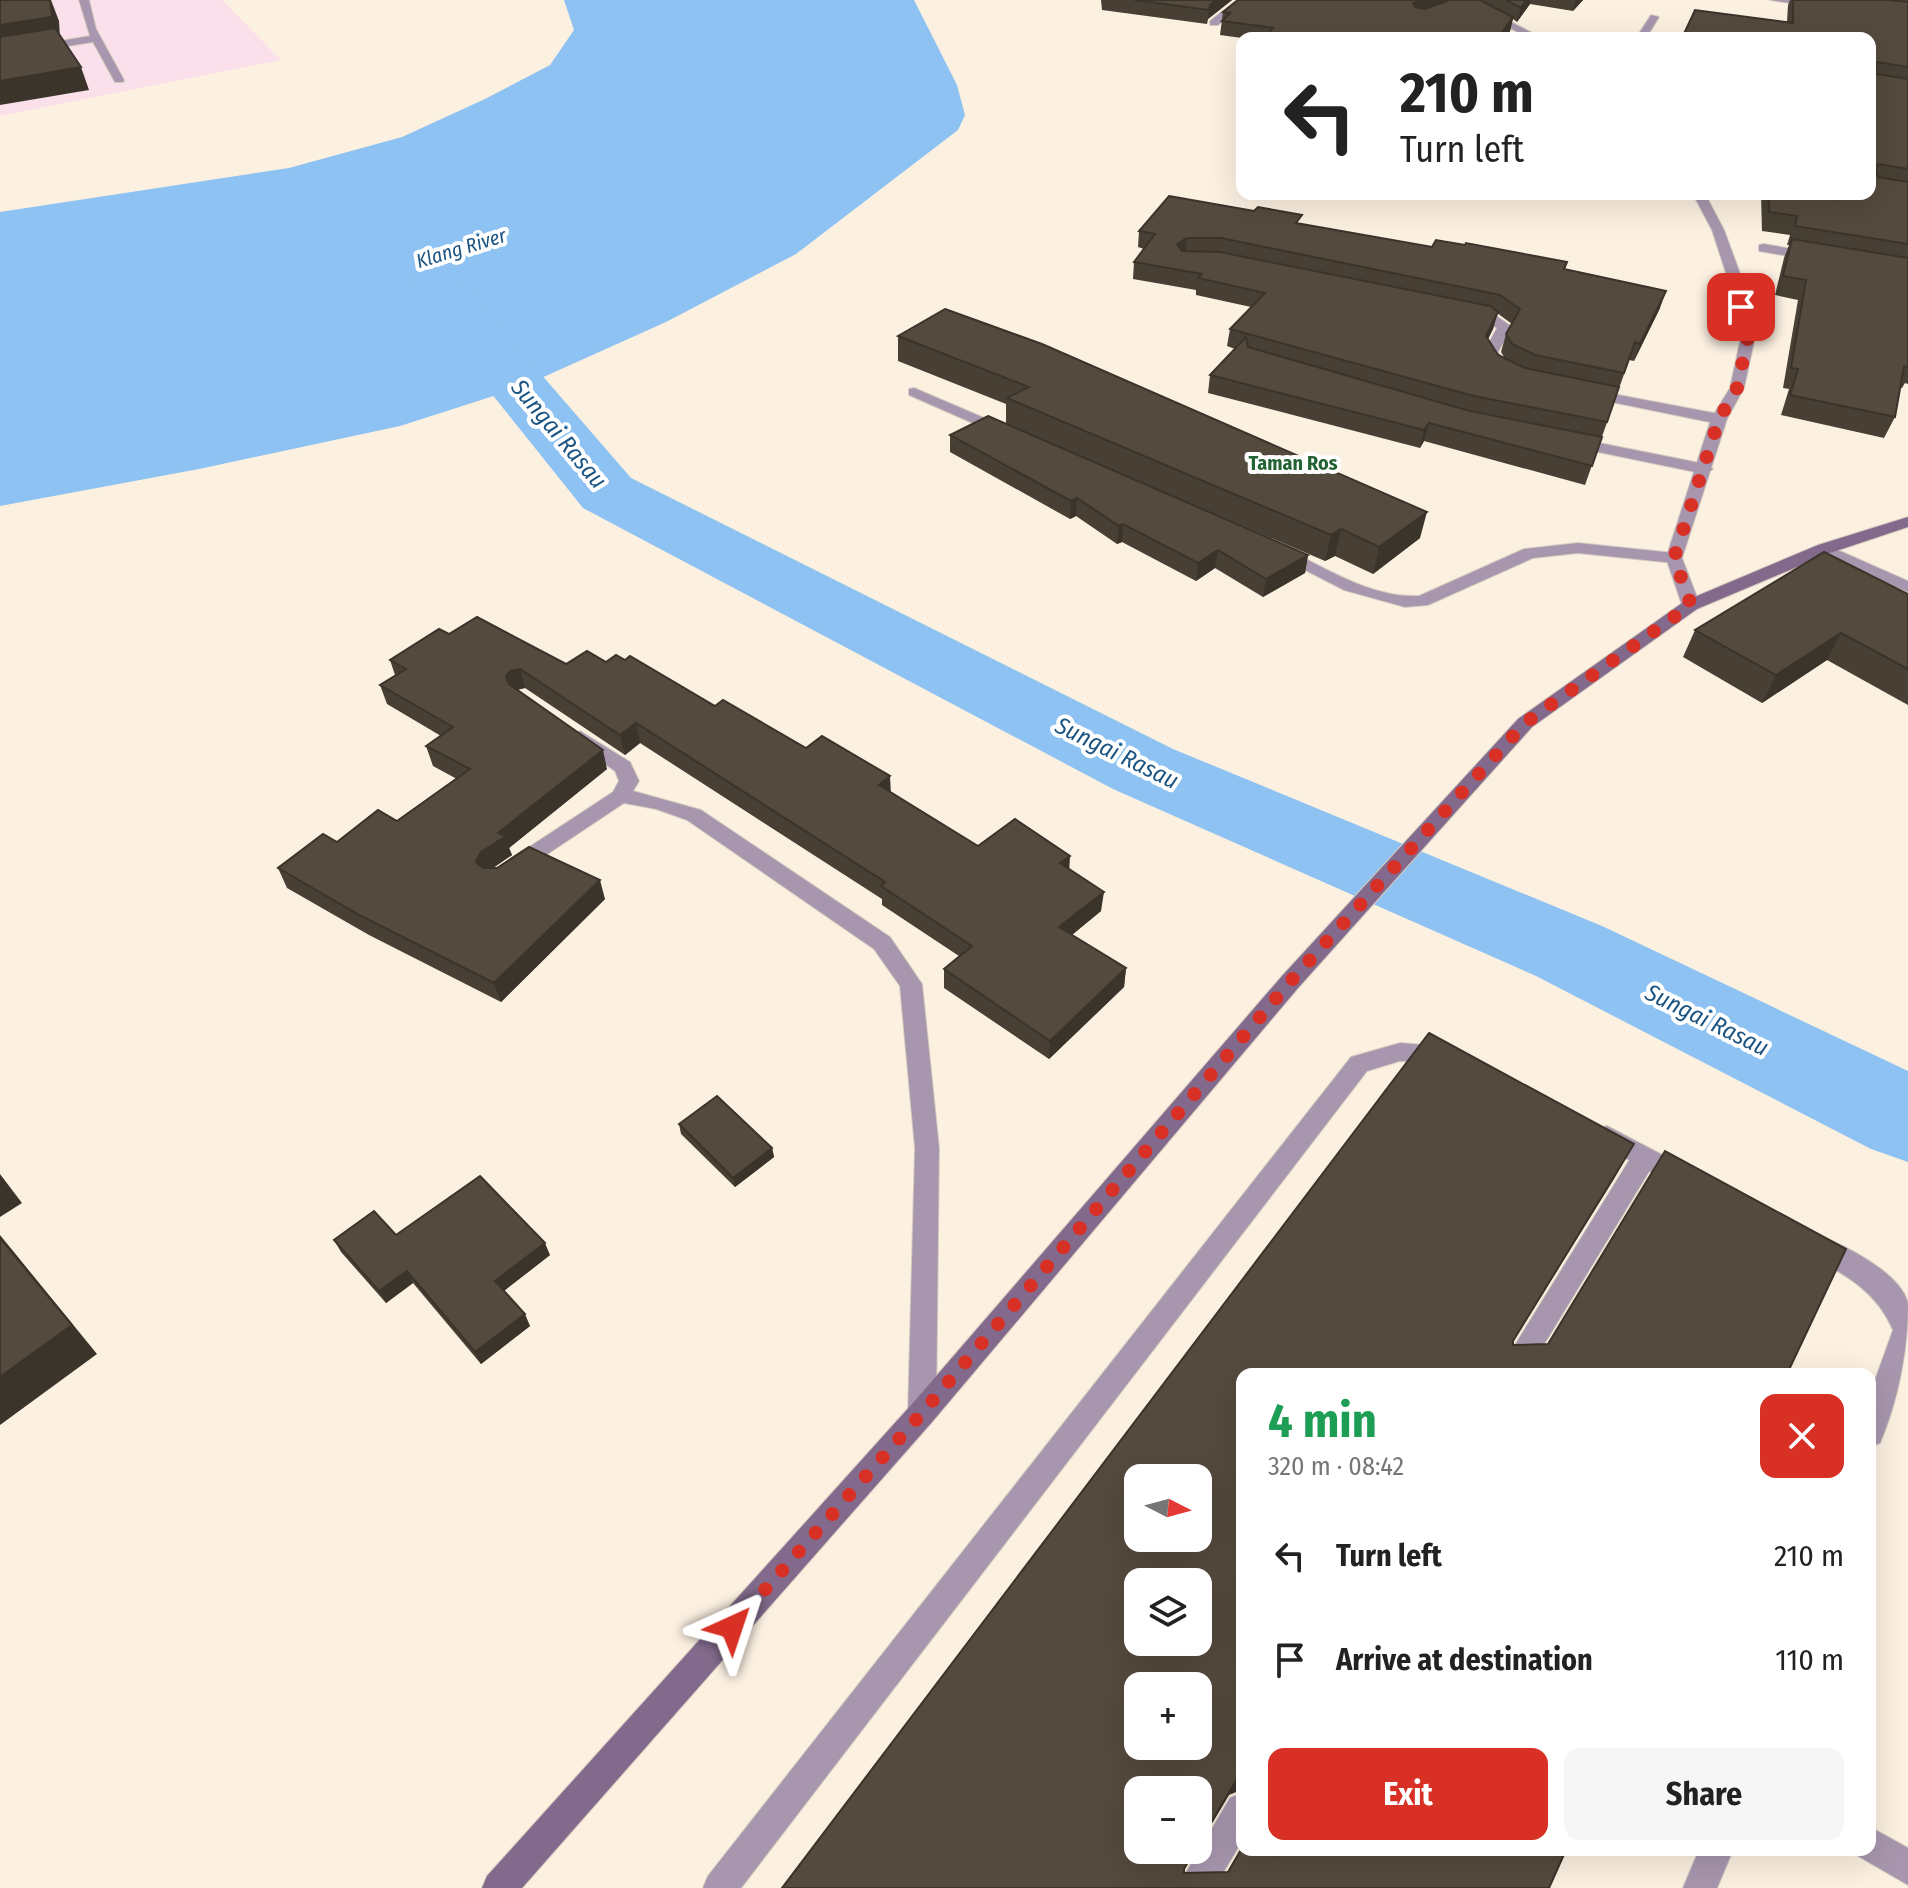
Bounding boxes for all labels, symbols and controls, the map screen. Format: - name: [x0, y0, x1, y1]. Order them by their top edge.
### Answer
- text: 210 m: [1400, 60, 1534, 127]
- icon: left: [1268, 64, 1372, 168]
- text: Turn left: [1400, 128, 1524, 172]
- water label: Klang River: [413, 223, 510, 273]
- pin: [1707, 273, 1775, 341]
- icon: arrive: [1719, 285, 1763, 329]
- water label: Sungai Rasau: [505, 373, 613, 494]
- district label: Taman Ros: [1249, 451, 1338, 475]
- water label: Sungai Rasau: [1050, 711, 1183, 795]
- water label: Sungai Rasau: [1640, 978, 1773, 1062]
- text: 4 min: [1268, 1392, 1377, 1450]
- button: close: [1760, 1394, 1844, 1478]
- text: 320 m · 08:42: [1268, 1451, 1404, 1482]
- north arrow: [1124, 1464, 1212, 1552]
- map controls: [1124, 1464, 1212, 1864]
- icon: left: [1268, 1534, 1312, 1578]
- text: Turn left: [1336, 1538, 1442, 1574]
- text: 210 m: [1774, 1538, 1844, 1574]
- button: layers: [1124, 1568, 1212, 1656]
- position arrow: [690, 1585, 774, 1669]
- icon: arrive: [1268, 1638, 1312, 1682]
- text: Arrive at destination: [1336, 1642, 1593, 1678]
- text: 110 m: [1775, 1642, 1844, 1678]
- button: +: [1124, 1672, 1212, 1760]
- button: Exit: [1268, 1748, 1548, 1840]
- button: Share: [1564, 1748, 1844, 1840]
- button: −: [1124, 1776, 1212, 1864]

